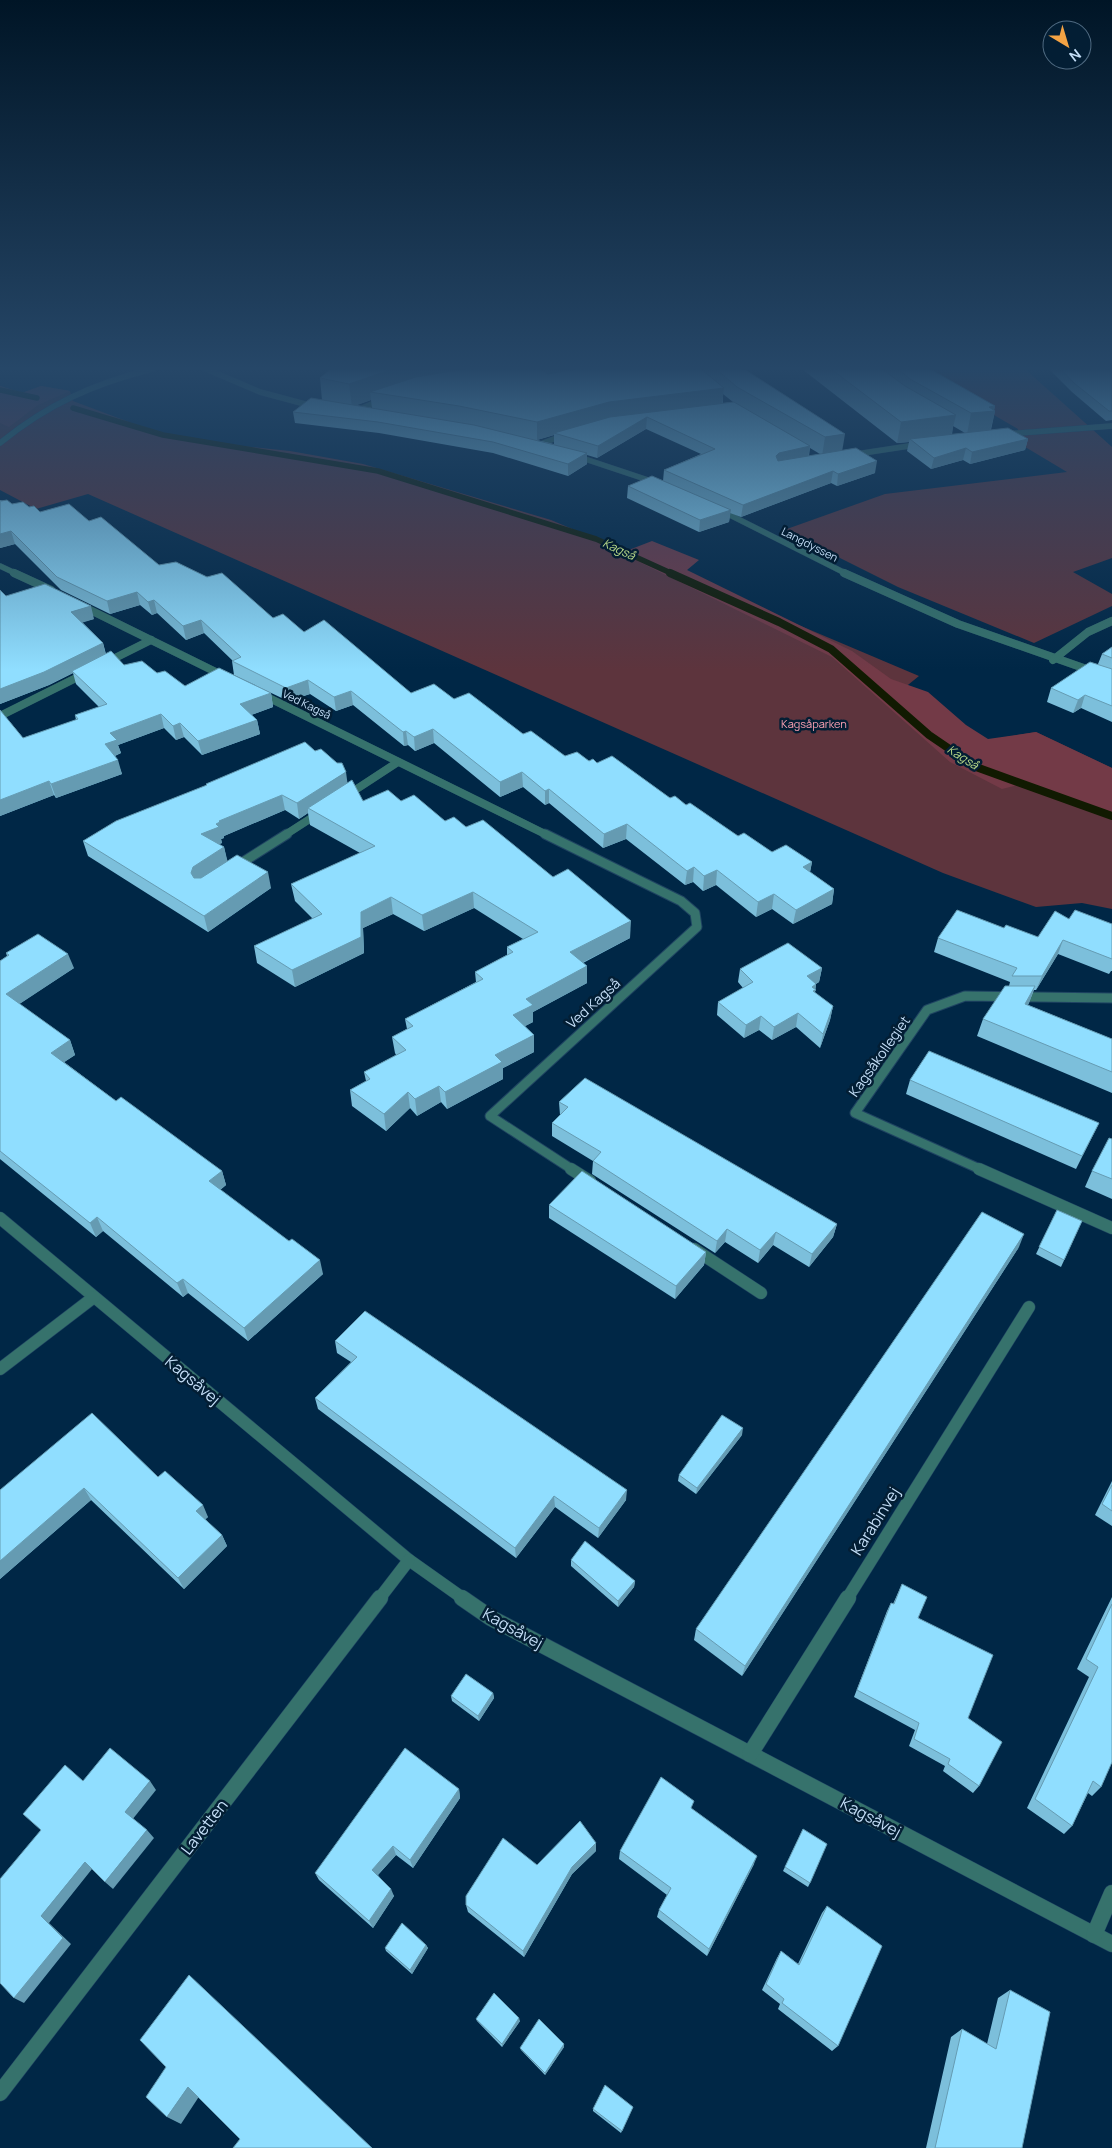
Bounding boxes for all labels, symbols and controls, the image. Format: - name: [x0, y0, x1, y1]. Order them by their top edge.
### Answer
- north arrow: [1042, 20, 1092, 70]
- text: N: [1065, 45, 1085, 66]
- street label: Langdyssen: [779, 523, 841, 565]
- water label: Kagså: [600, 534, 639, 564]
- street label: Ved Kagså: [280, 686, 334, 722]
- park label: Kagsåparken: [781, 716, 847, 731]
- water label: Kagså: [944, 741, 983, 774]
- street label: Ved Kagså: [562, 974, 624, 1032]
- street label: Kagsåkollegiet: [844, 1011, 914, 1100]
- street label: Kagsåvej: [161, 1350, 225, 1410]
- street label: Karabinvej: [845, 1483, 905, 1559]
- street label: Kagsåvej: [479, 1602, 547, 1654]
- street label: Kagsåvej: [837, 1792, 905, 1842]
- street label: Lavetten: [176, 1795, 232, 1859]

